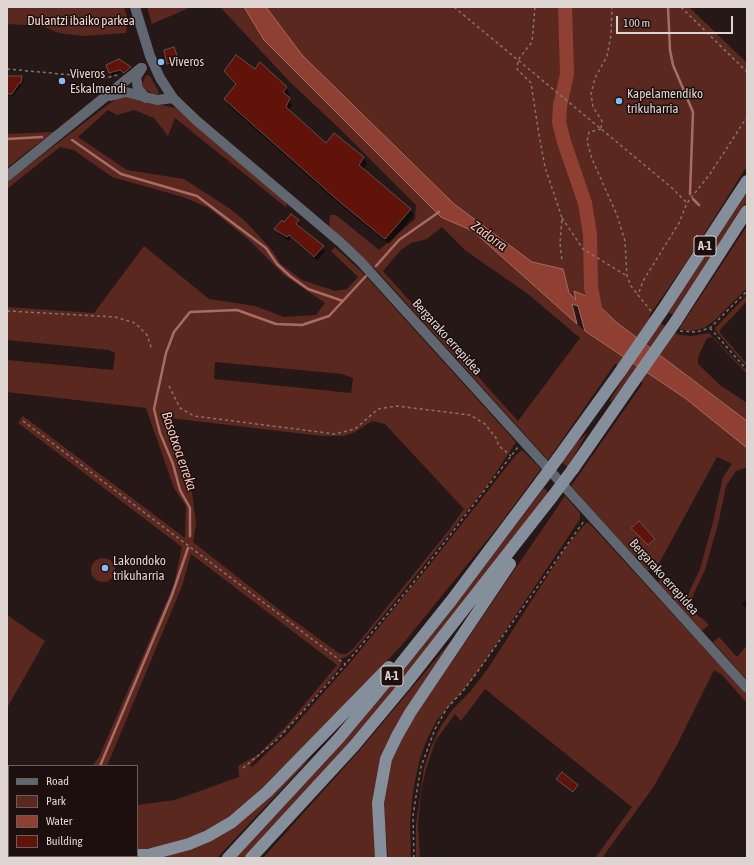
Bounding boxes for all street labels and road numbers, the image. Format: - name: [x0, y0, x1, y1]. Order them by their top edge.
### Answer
- road number: A-1: [694, 236, 716, 256]
- street label: Bergarako errepidea: [409, 296, 485, 378]
- street label: Bergarako errepidea: [626, 536, 702, 618]
- road number: A-1: [381, 666, 403, 686]

